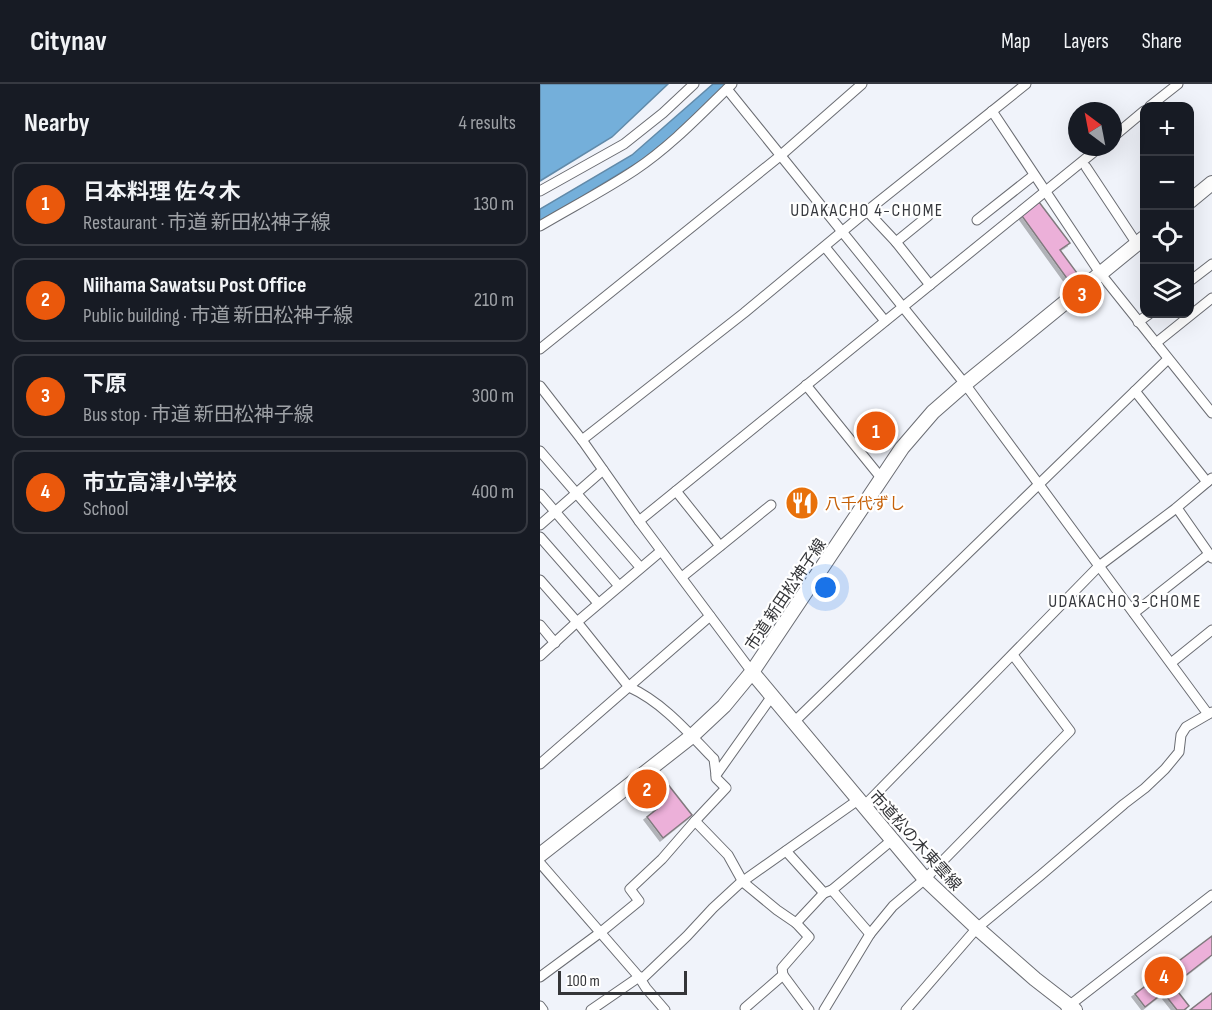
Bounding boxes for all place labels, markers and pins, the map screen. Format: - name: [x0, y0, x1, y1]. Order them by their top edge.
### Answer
- pin: 3: [1062, 272, 1102, 316]
- pin: 1: [856, 408, 896, 454]
- restaurant icon: 八千代ずし: [784, 485, 820, 521]
- place label: 八千代ずし: [825, 495, 905, 514]
- pin: 2: [628, 766, 666, 812]
- pin: 4: [1144, 954, 1184, 998]

